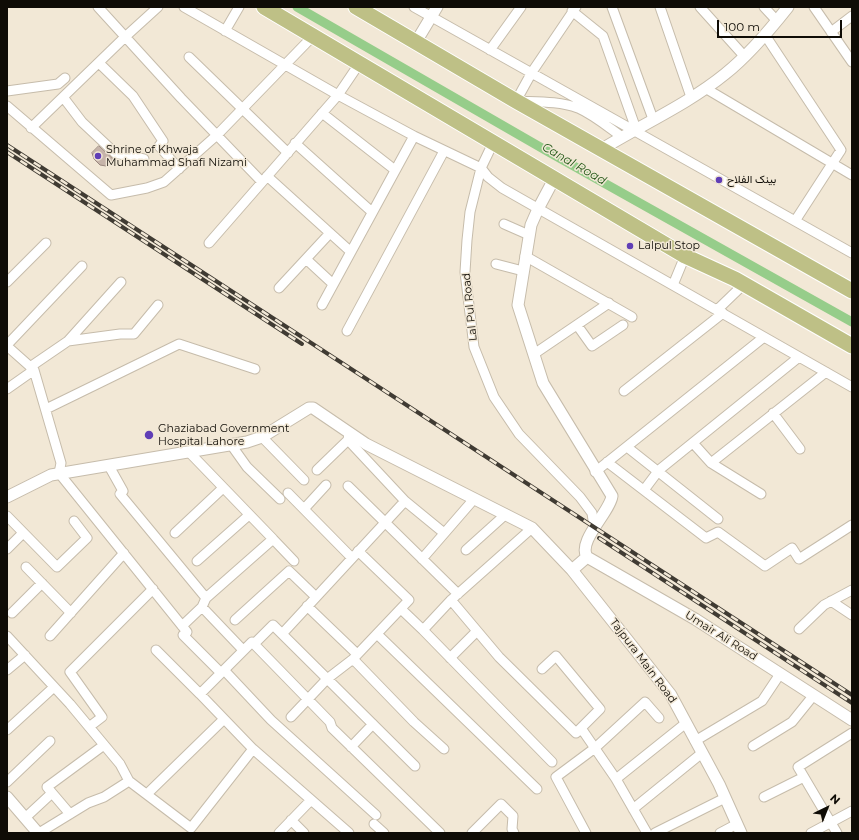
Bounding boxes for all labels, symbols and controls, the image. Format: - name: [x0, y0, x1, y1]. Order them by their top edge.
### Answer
- scale bar: [719, 12, 844, 38]
- text: 100 m: [724, 19, 760, 34]
- water label: Canal Road: [539, 140, 609, 188]
- place label: Shrine of Khwaja Muhammad Shafi Nizami: [106, 143, 247, 169]
- marker: Shrine of Khwaja Muhammad Shafi Nizami: [93, 151, 103, 161]
- place label: بینک الفلاح: [727, 173, 776, 187]
- marker: بینک الفلاح: [714, 175, 724, 185]
- place label: Lalpul Stop: [638, 239, 700, 253]
- marker: Lalpul Stop: [625, 241, 635, 251]
- street label: Lal Pul Road: [460, 272, 480, 342]
- place label: Ghaziabad Government Hospital Lahore: [158, 422, 289, 448]
- marker: Ghaziabad Government Hospital Lahore: [143, 429, 155, 441]
- street label: Umair Ali Road: [682, 609, 760, 663]
- street label: Tajpura Main Road: [607, 616, 679, 706]
- north arrow: [807, 788, 847, 828]
- text: N: [827, 791, 843, 807]

